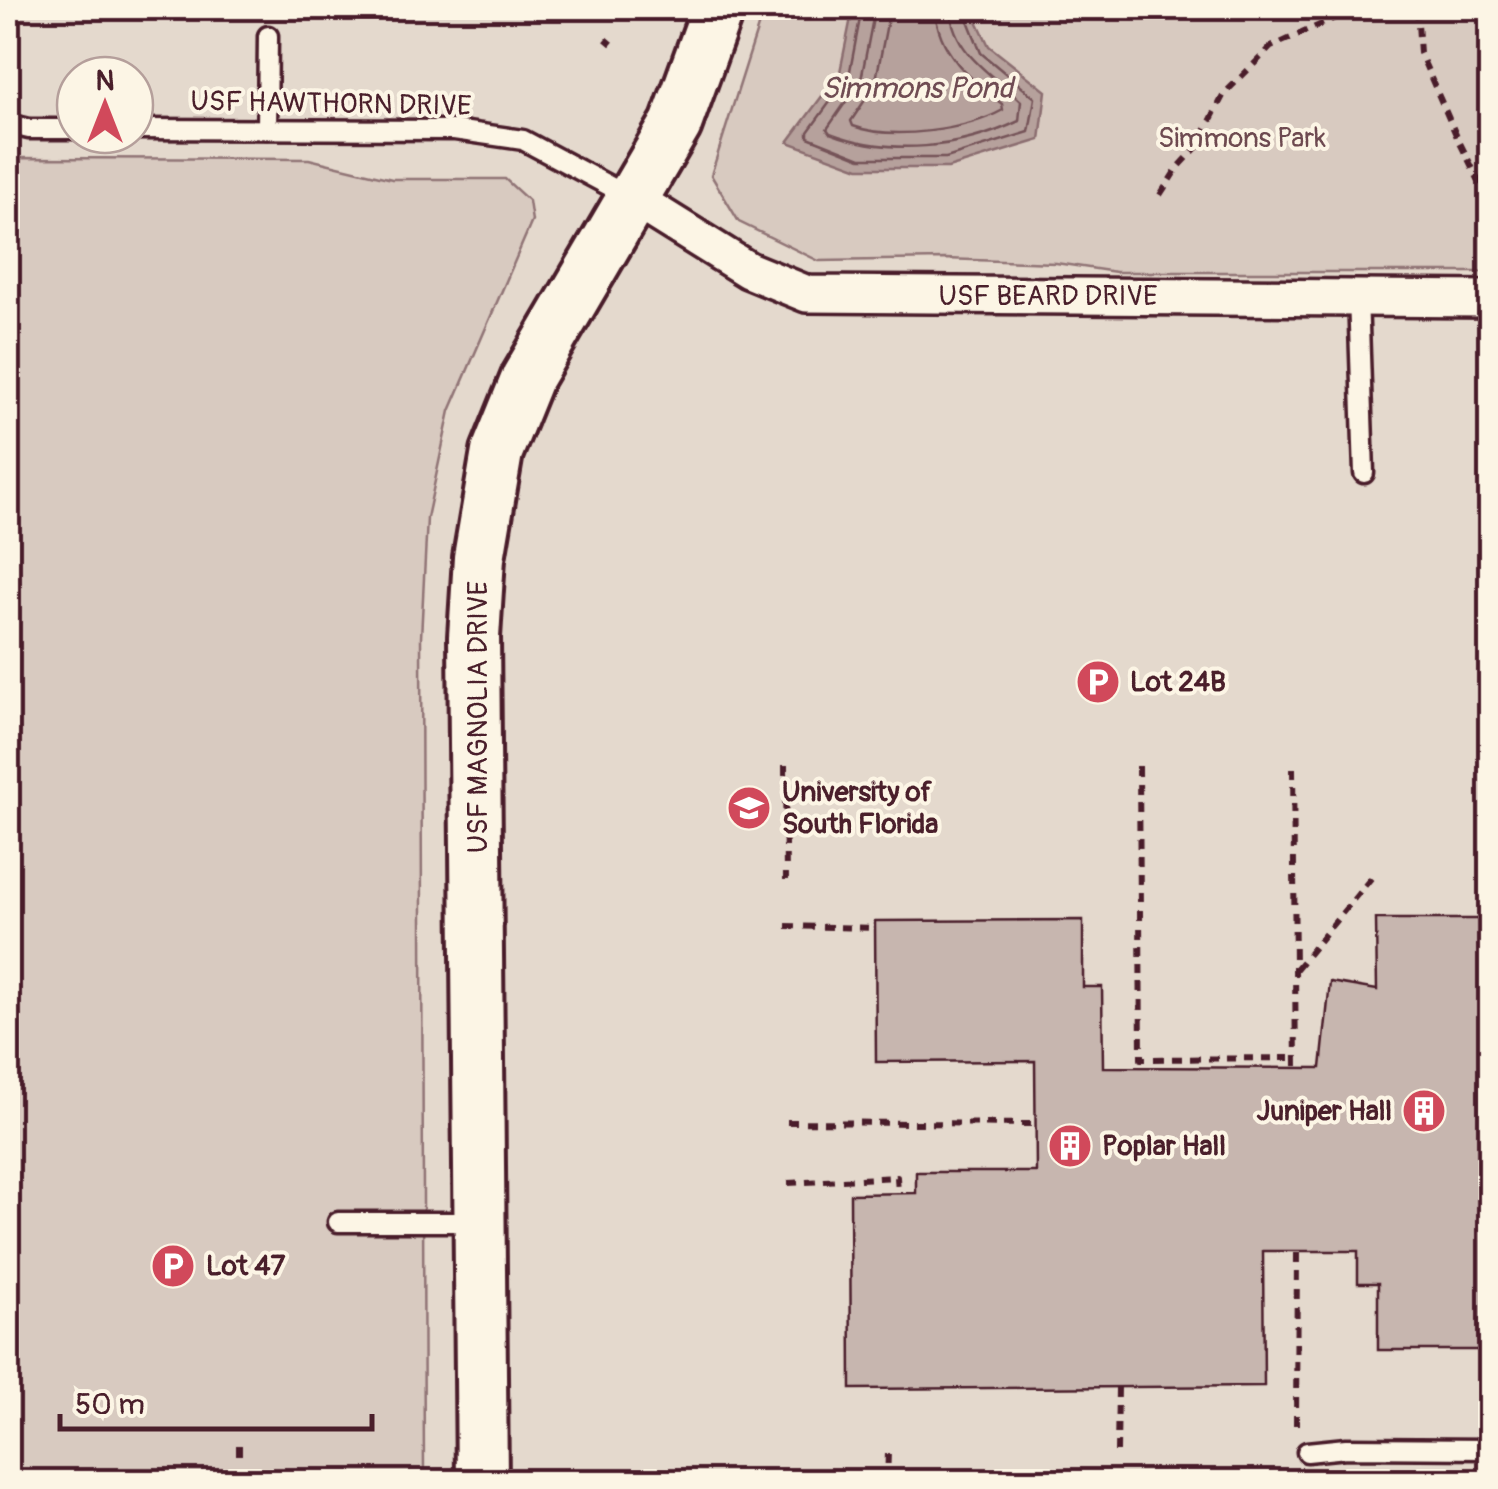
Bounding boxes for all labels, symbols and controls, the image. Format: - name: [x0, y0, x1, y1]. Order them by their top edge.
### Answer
- north arrow: [55, 55, 155, 155]
- text: N: [96, 64, 114, 99]
- water label: Simmons Pond: [821, 70, 1016, 107]
- street label: USF HAWTHORN DRIVE: [190, 84, 472, 124]
- park label: Simmons Park: [1158, 121, 1326, 156]
- street label: USF BEARD DRIVE: [938, 279, 1158, 314]
- street label: USF MAGNOLIA DRIVE: [461, 581, 496, 853]
- parking icon: Lot 24B: [1075, 659, 1121, 705]
- place label: Lot 24B: [1130, 665, 1226, 700]
- place label: University of South Florida: [782, 775, 938, 842]
- school or university icon: University of South Florida: [726, 785, 772, 831]
- building icon: Juniper Hall: [1401, 1088, 1447, 1134]
- place label: Juniper Hall: [1257, 1094, 1392, 1129]
- building icon: Poplar Hall: [1047, 1123, 1093, 1169]
- place label: Poplar Hall: [1102, 1129, 1226, 1164]
- parking icon: Lot 47: [150, 1243, 196, 1289]
- place label: Lot 47: [206, 1249, 285, 1284]
- scale bar: [60, 1369, 372, 1431]
- text: 50 m: [75, 1386, 145, 1423]

